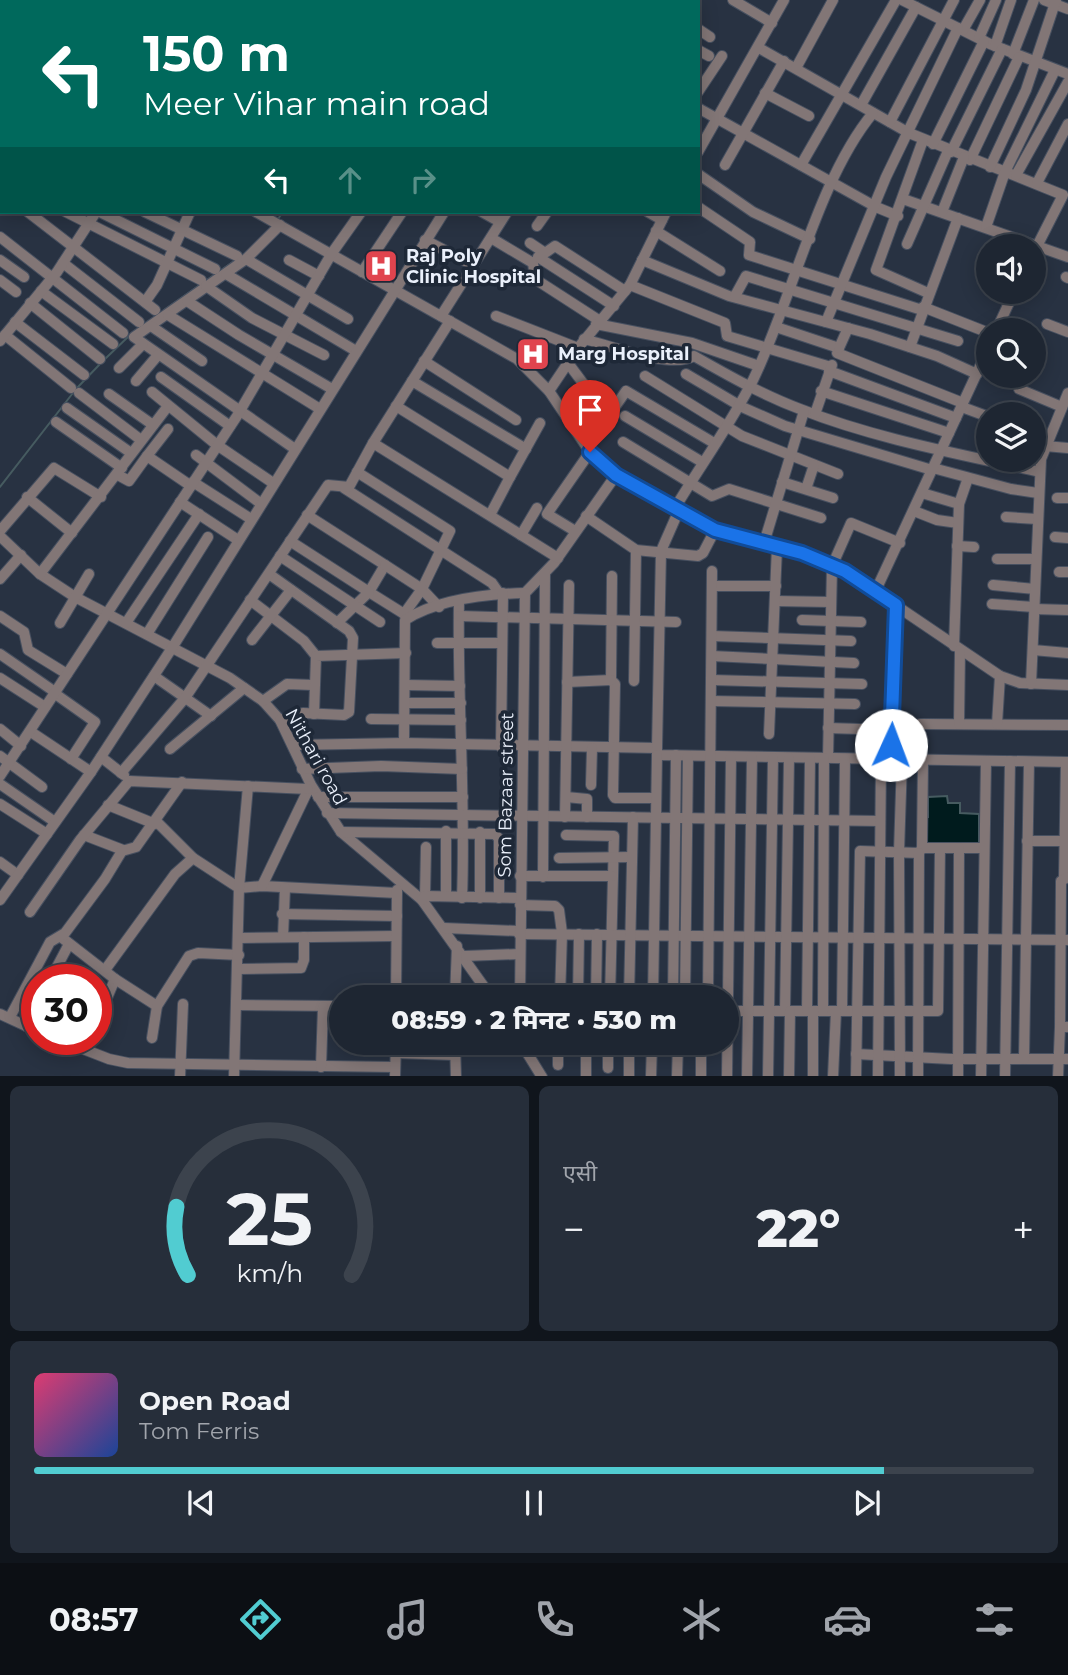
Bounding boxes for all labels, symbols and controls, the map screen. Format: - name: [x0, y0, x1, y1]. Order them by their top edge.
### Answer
- text: 150 m: [143, 24, 290, 83]
- icon: left: [28, 28, 119, 119]
- text: Meer Vihar main road: [143, 84, 490, 123]
- icon: left: [258, 161, 296, 199]
- icon: ahead: [331, 161, 369, 199]
- icon: right: [404, 161, 442, 199]
- map controls: [976, 234, 1046, 472]
- button: sound: [976, 234, 1046, 304]
- place label: Raj Poly Clinic Hospital: [406, 245, 541, 288]
- hospital icon: Raj Poly Clinic Hospital: [362, 247, 400, 285]
- button: search: [976, 318, 1046, 388]
- hospital icon: Marg Hospital: [514, 335, 552, 373]
- place label: Marg Hospital: [558, 343, 689, 365]
- pin: [560, 380, 620, 452]
- icon: arrive: [571, 391, 609, 429]
- button: layers: [976, 402, 1046, 472]
- street label: Nithari road: [280, 705, 352, 809]
- position arrow: [854, 708, 928, 782]
- street label: Som Bazaar street: [494, 712, 518, 878]
- speed limit sign: 30: [21, 964, 112, 1055]
- text: 08:59 · 2 मिनट · 530 m: [391, 1004, 677, 1036]
- text: एसी: [563, 1159, 597, 1187]
- text: 25: [226, 1175, 313, 1263]
- text: 22°: [757, 1197, 840, 1260]
- text: −: [563, 1206, 585, 1253]
- text: +: [1012, 1206, 1034, 1253]
- text: km/h: [236, 1257, 303, 1287]
- text: Open Road: [139, 1385, 291, 1417]
- text: Tom Ferris: [139, 1417, 259, 1445]
- icon: previous: [182, 1484, 220, 1522]
- icon: pause: [515, 1484, 553, 1522]
- icon: next: [848, 1484, 886, 1522]
- icon: directions: [236, 1595, 285, 1644]
- icon: music: [383, 1595, 432, 1644]
- icon: phone: [530, 1595, 579, 1644]
- icon: climate: [677, 1595, 726, 1644]
- icon: car: [823, 1595, 872, 1644]
- icon: filters: [970, 1595, 1019, 1644]
- text: 08:57: [49, 1600, 139, 1639]

